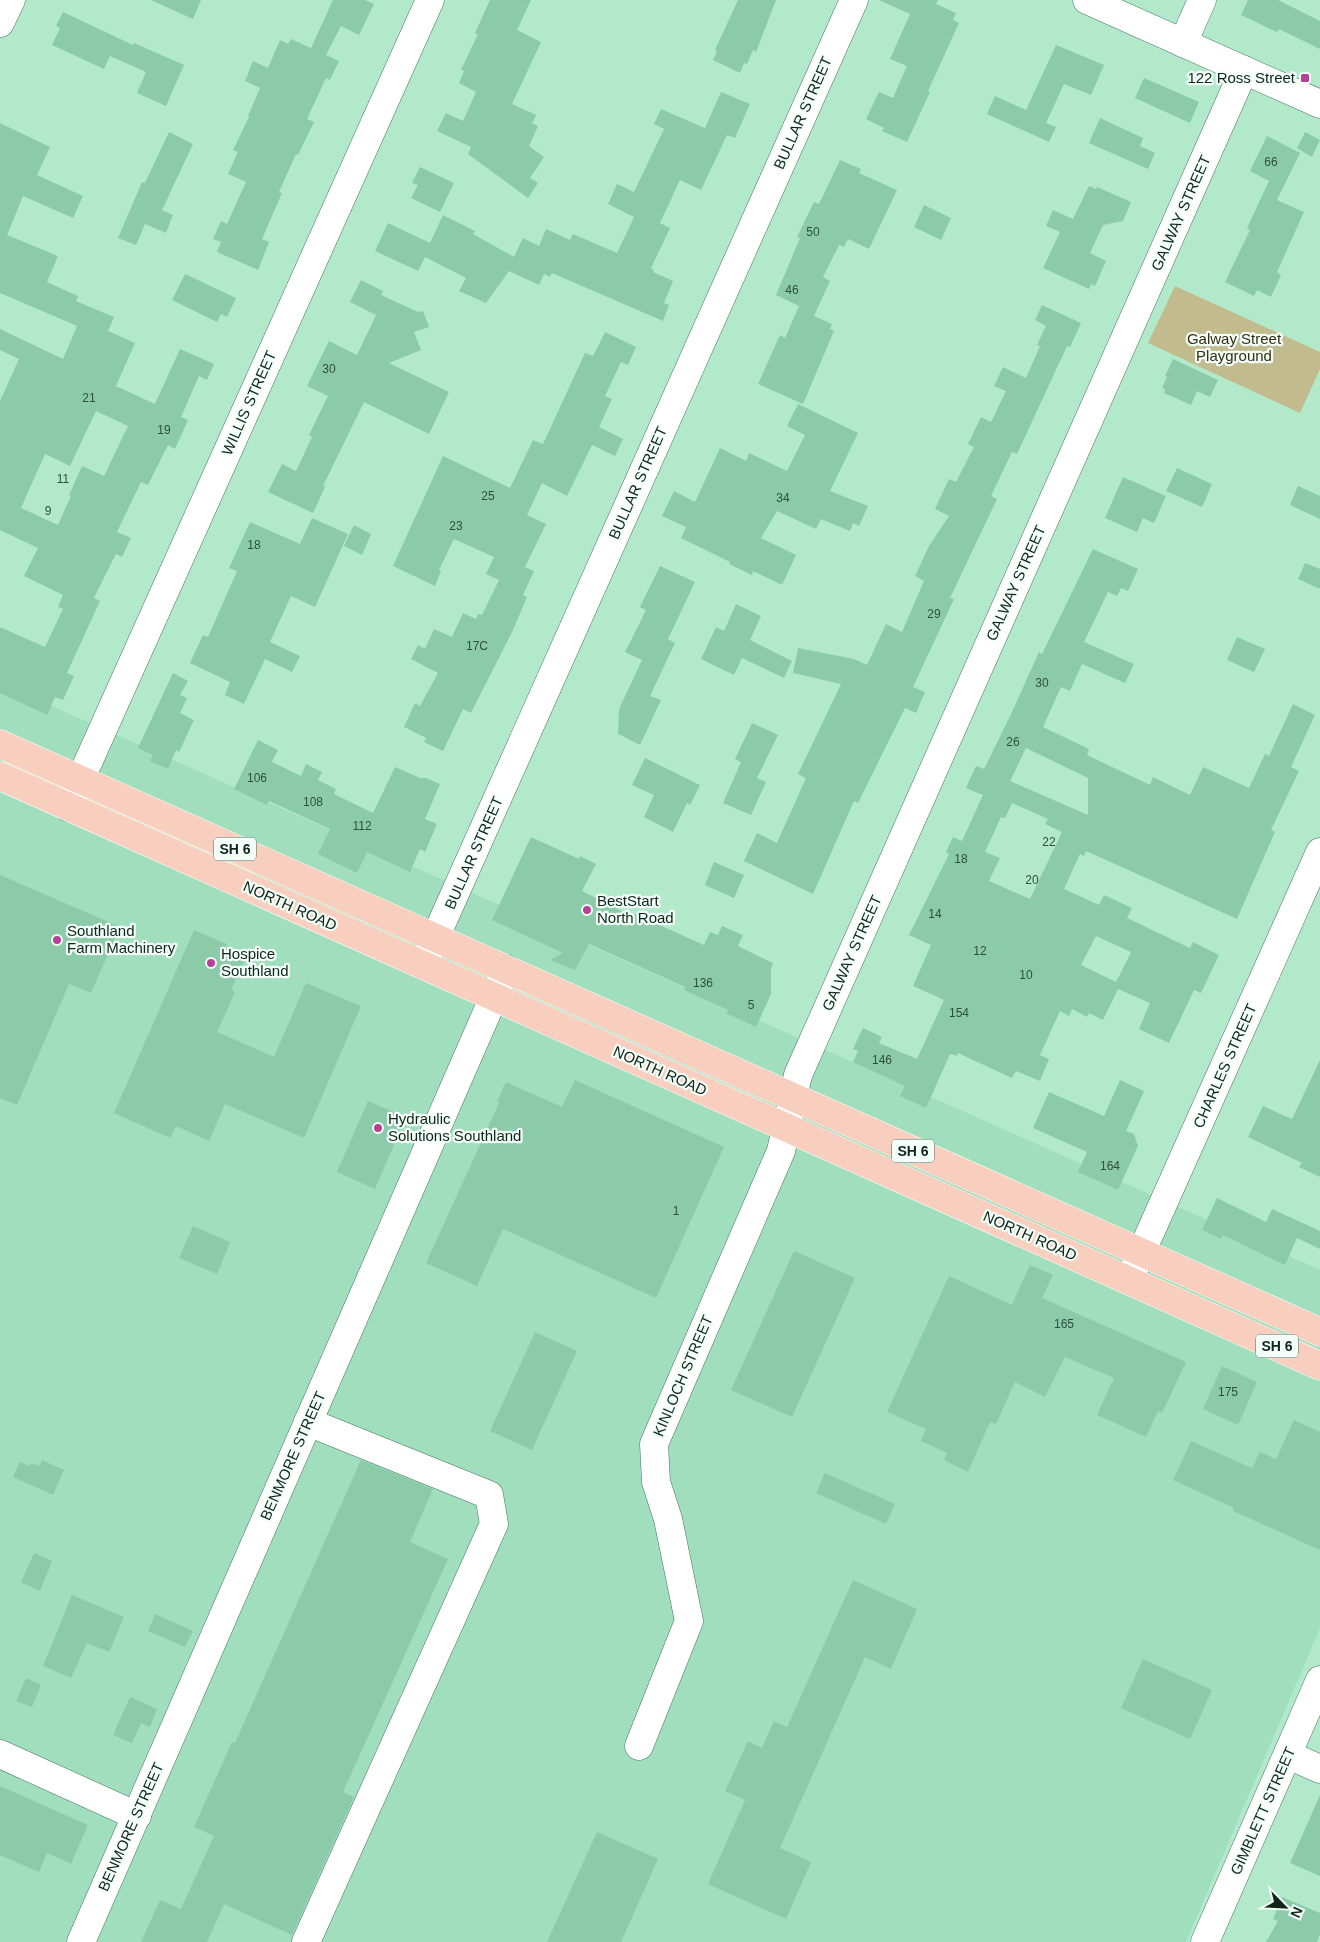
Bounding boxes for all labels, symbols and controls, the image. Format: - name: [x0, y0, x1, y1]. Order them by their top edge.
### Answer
- street label: BULLAR STREET: [770, 54, 835, 172]
- place label: 122 Ross Street: [1187, 69, 1296, 86]
- marker: 122 Ross Street: [1299, 72, 1311, 84]
- street label: GALWAY STREET: [1147, 152, 1214, 273]
- house number: 66: [1264, 155, 1278, 169]
- house number: 50: [806, 225, 820, 239]
- house number: 46: [785, 283, 799, 297]
- park label: Galway Street Playground: [1187, 330, 1282, 364]
- street label: WILLIS STREET: [218, 348, 279, 458]
- house number: 30: [322, 362, 336, 376]
- house number: 21: [82, 391, 96, 405]
- house number: 19: [157, 423, 171, 437]
- street label: BULLAR STREET: [605, 424, 670, 542]
- house number: 11: [57, 472, 70, 486]
- house number: 25: [481, 489, 495, 503]
- house number: 34: [776, 491, 790, 505]
- house number: 9: [45, 504, 52, 518]
- house number: 23: [449, 519, 463, 533]
- street label: GALWAY STREET: [982, 522, 1049, 643]
- house number: 18: [247, 538, 261, 552]
- house number: 29: [927, 607, 941, 621]
- house number: 17C: [466, 639, 488, 653]
- house number: 30: [1035, 676, 1049, 690]
- house number: 26: [1006, 735, 1020, 749]
- house number: 106: [247, 771, 267, 785]
- street label: BULLAR STREET: [441, 794, 506, 912]
- house number: 108: [303, 795, 323, 809]
- house number: 112: [352, 819, 372, 833]
- house number: 22: [1042, 835, 1056, 849]
- road number: SH 6: [214, 838, 256, 861]
- house number: 18: [954, 852, 968, 866]
- house number: 20: [1025, 873, 1039, 887]
- street label: NORTH ROAD: [241, 877, 340, 934]
- place label: BestStart North Road: [597, 892, 674, 926]
- street label: GALWAY STREET: [818, 892, 885, 1013]
- marker: BestStart North Road: [581, 904, 593, 916]
- house number: 14: [928, 907, 942, 921]
- place label: Southland Farm Machinery: [67, 922, 176, 956]
- marker: Southland Farm Machinery: [51, 934, 63, 946]
- house number: 12: [973, 944, 987, 958]
- place label: Hospice Southland: [221, 945, 289, 979]
- marker: Hospice Southland: [205, 957, 217, 969]
- house number: 10: [1019, 968, 1033, 982]
- house number: 136: [693, 976, 713, 990]
- house number: 5: [748, 998, 755, 1012]
- street label: CHARLES STREET: [1189, 1001, 1260, 1131]
- house number: 154: [949, 1006, 969, 1020]
- street label: NORTH ROAD: [611, 1042, 710, 1099]
- house number: 146: [872, 1053, 892, 1067]
- place label: Hydraulic Solutions Southland: [388, 1110, 521, 1144]
- marker: Hydraulic Solutions Southland: [372, 1122, 384, 1134]
- road number: SH 6: [892, 1140, 934, 1162]
- house number: 164: [1100, 1159, 1120, 1173]
- house number: 1: [673, 1204, 680, 1218]
- street label: NORTH ROAD: [981, 1207, 1080, 1264]
- street label: KINLOCH STREET: [649, 1313, 716, 1439]
- house number: 165: [1054, 1317, 1074, 1331]
- road number: SH 6: [1256, 1334, 1298, 1358]
- house number: 175: [1218, 1385, 1238, 1399]
- street label: BENMORE STREET: [256, 1389, 329, 1523]
- street label: GIMBLETT STREET: [1227, 1744, 1298, 1877]
- street label: BENMORE STREET: [94, 1760, 167, 1894]
- north arrow: [1260, 1882, 1310, 1932]
- text: N: [1288, 1904, 1306, 1920]

